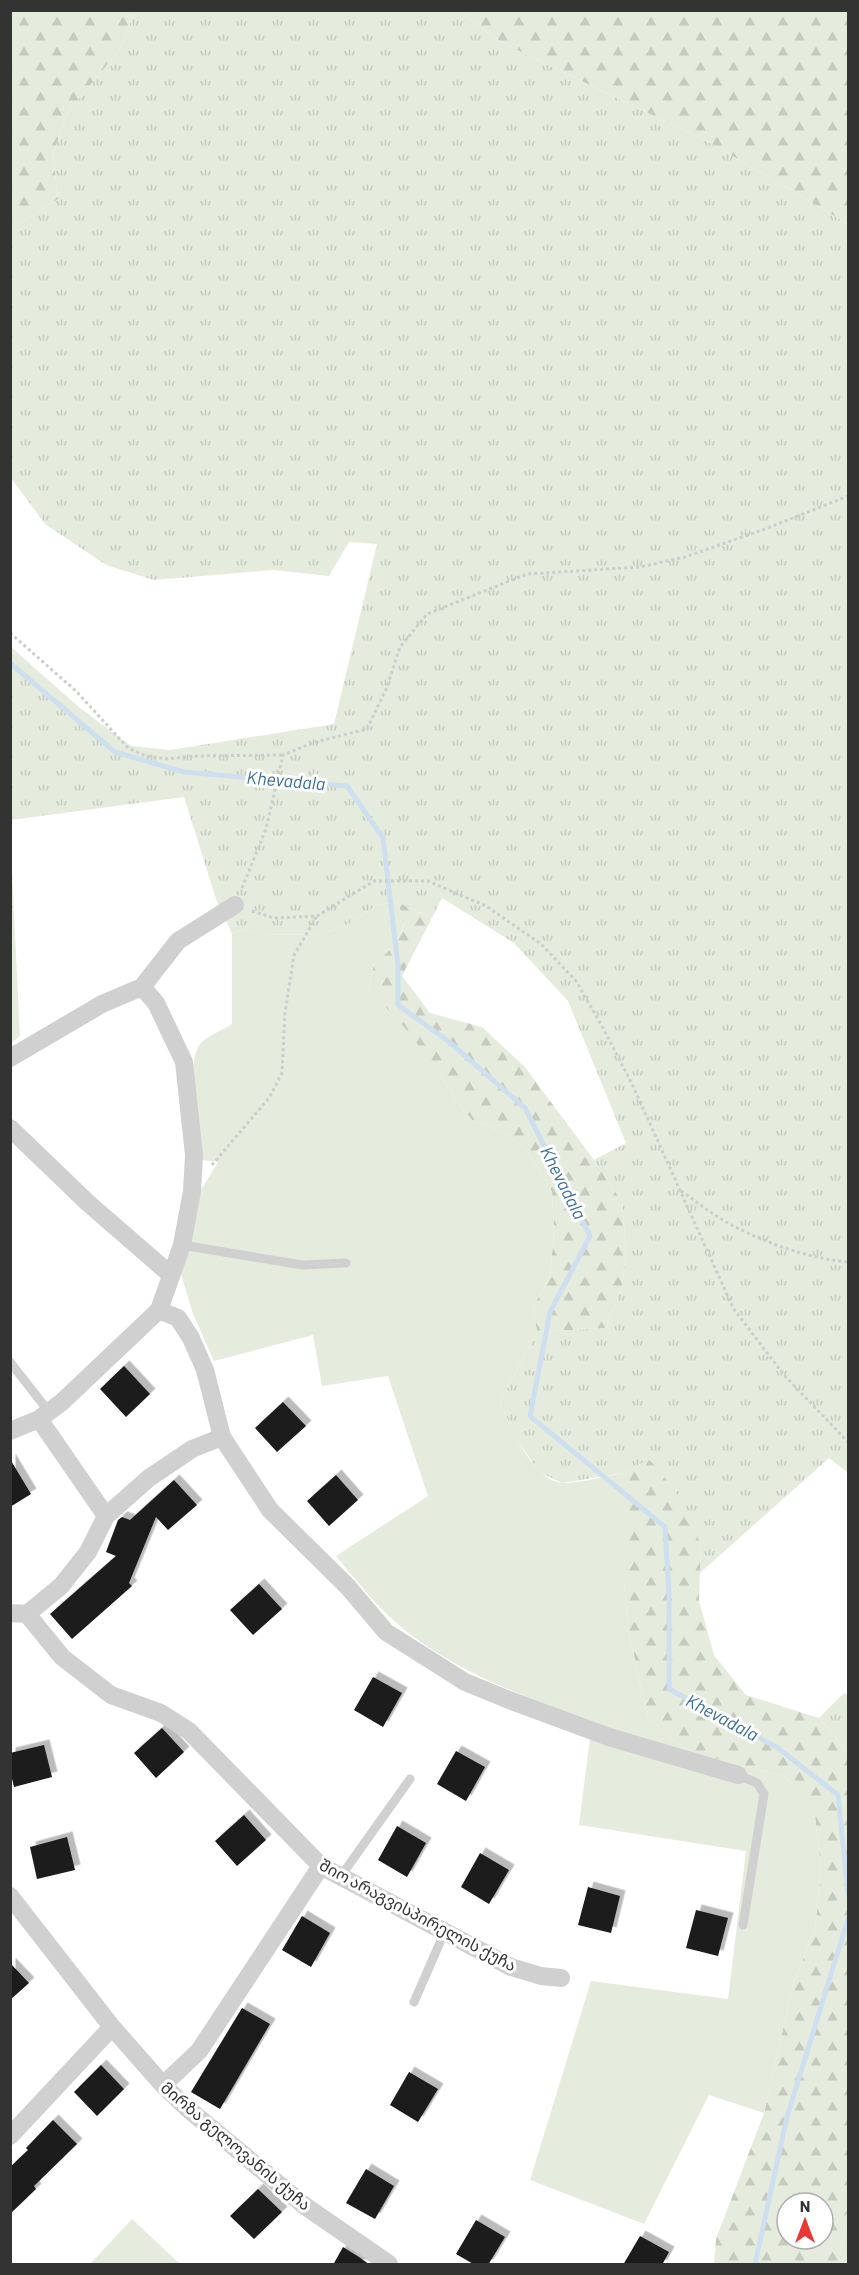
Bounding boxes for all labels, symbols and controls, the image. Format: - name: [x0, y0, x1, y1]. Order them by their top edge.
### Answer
- water label: Khevadala: [246, 766, 326, 794]
- water label: Khevadala: [536, 1142, 592, 1223]
- water label: Khevadala: [682, 1689, 763, 1745]
- street label: შიო არაგვისპირელის ქუჩა: [316, 1855, 520, 1976]
- street label: მირზა გელოვანის ქუჩა: [156, 2077, 315, 2215]
- north arrow: [775, 2191, 835, 2251]
- text: N: [800, 2196, 810, 2215]

